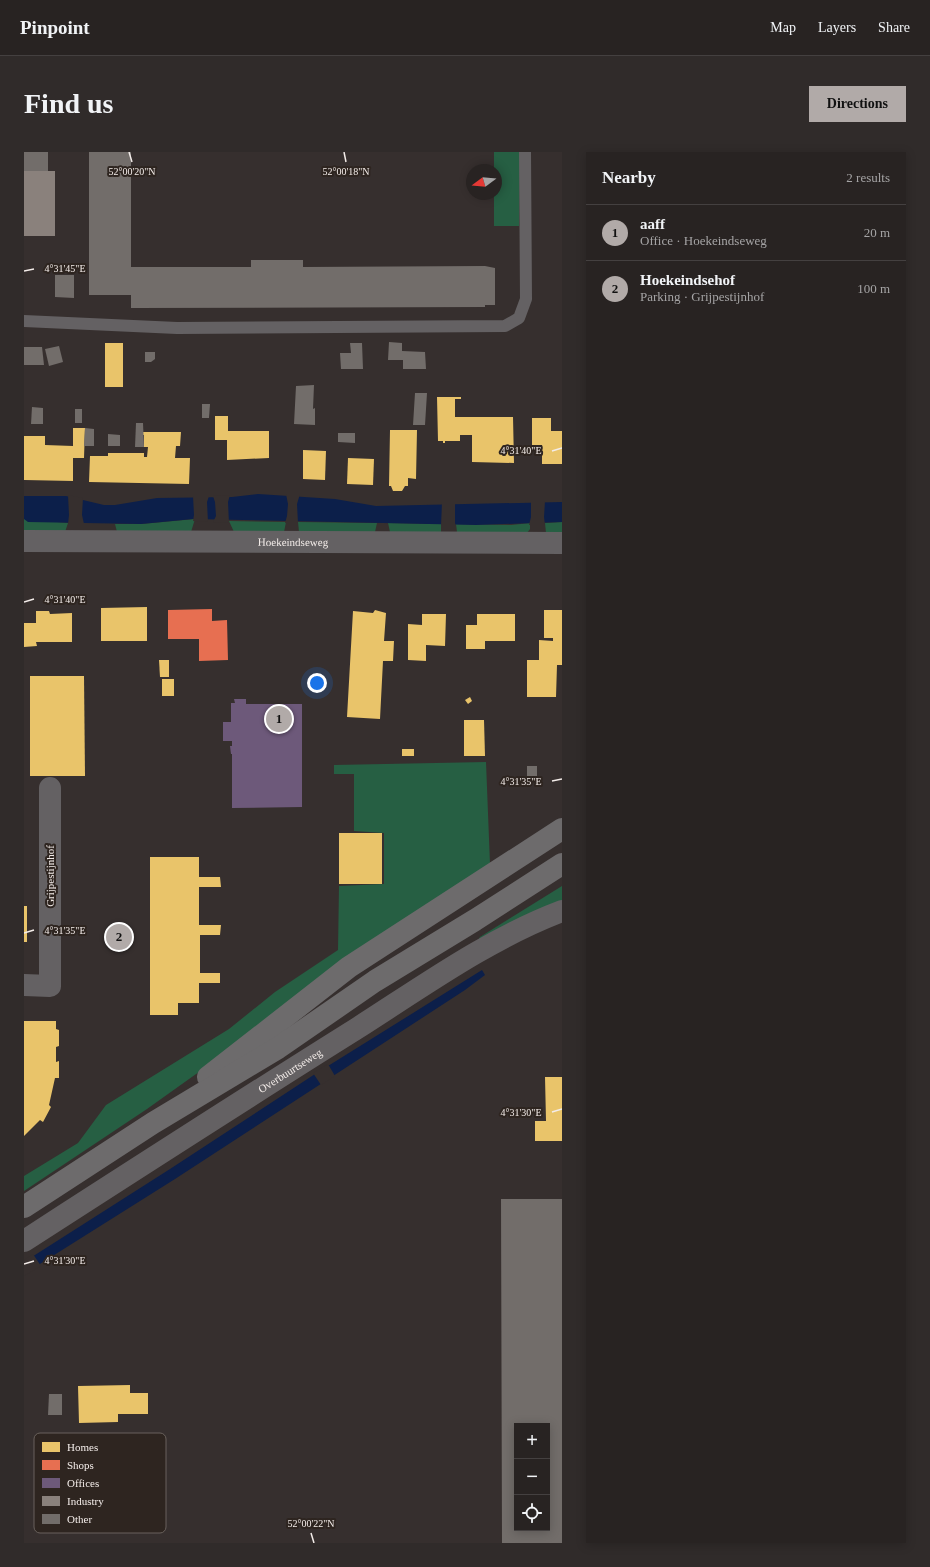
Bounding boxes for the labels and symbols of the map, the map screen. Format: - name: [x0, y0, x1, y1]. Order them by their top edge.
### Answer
- north arrow: [466, 164, 502, 200]
- text: 52°00'20"N: [108, 166, 156, 177]
- text: 52°00'18"N: [322, 166, 370, 177]
- text: 4°31'45"E: [45, 263, 86, 274]
- text: 4°31'40"E: [501, 445, 542, 456]
- street label: Hoekeindseweg: [258, 536, 329, 548]
- text: 4°31'40"E: [45, 594, 86, 605]
- your location: [307, 673, 327, 693]
- pin: 1: [266, 704, 292, 734]
- text: 4°31'35"E: [501, 776, 542, 787]
- street label: Grijpestijnhof: [44, 845, 56, 907]
- pin: 2: [106, 922, 132, 952]
- text: 4°31'35"E: [45, 925, 86, 936]
- street label: Overbuurtseweg: [256, 1046, 324, 1095]
- text: 4°31'30"E: [501, 1107, 542, 1118]
- text: 4°31'30"E: [45, 1255, 86, 1266]
- legend: [34, 1433, 166, 1533]
- text: Homes: [67, 1441, 98, 1453]
- text: Shops: [67, 1459, 94, 1471]
- text: Offices: [67, 1477, 99, 1489]
- text: Industry: [67, 1495, 104, 1507]
- text: Other: [67, 1513, 92, 1525]
- text: 52°00'22"N: [287, 1518, 335, 1529]

